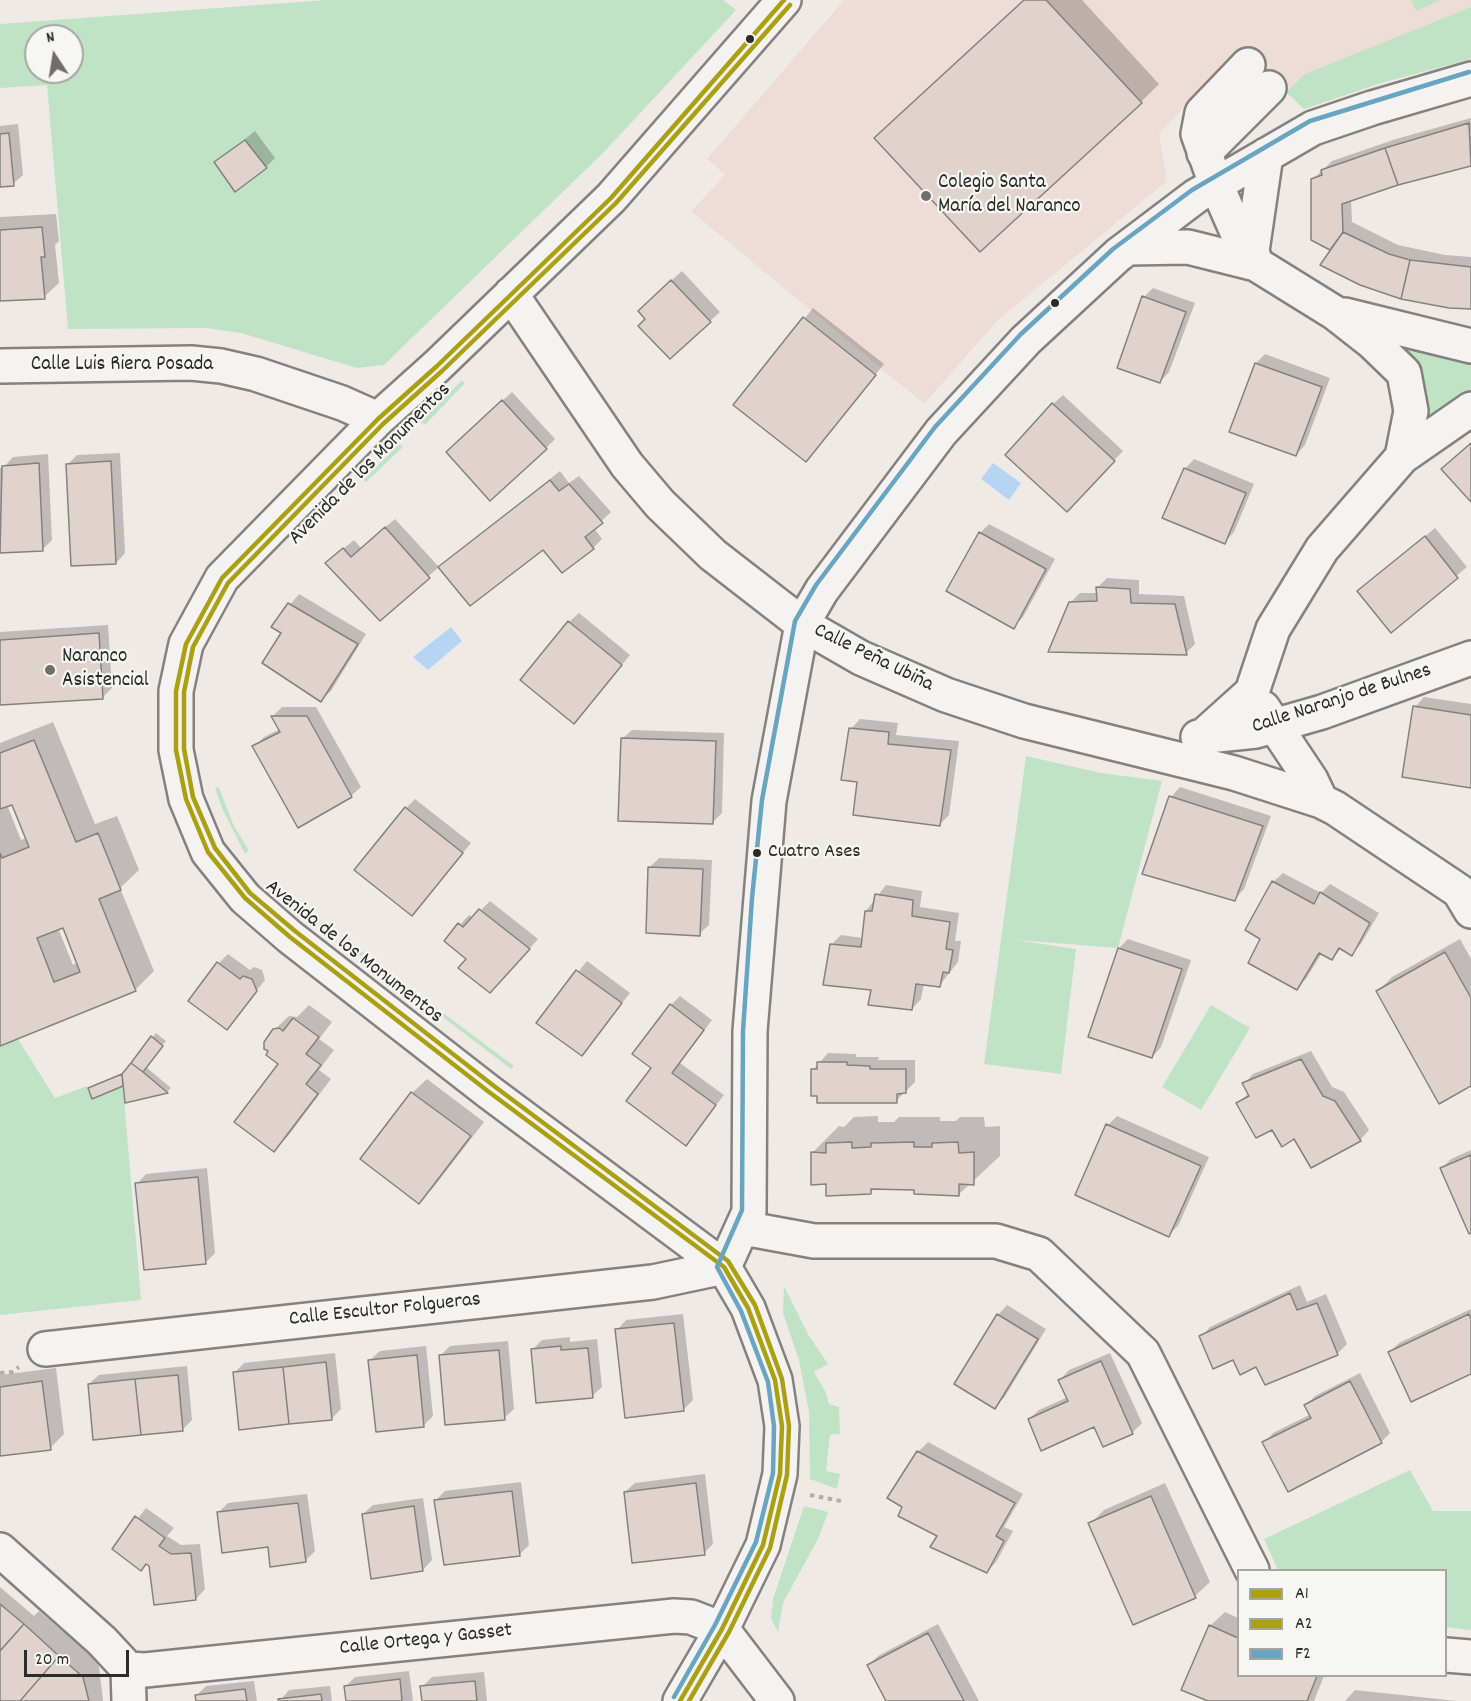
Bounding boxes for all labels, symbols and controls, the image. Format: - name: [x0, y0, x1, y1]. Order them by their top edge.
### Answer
- north arrow: [24, 24, 84, 84]
- text: N: [44, 26, 57, 50]
- unlabelled marker: [744, 33, 756, 45]
- place label: Colegio Santa María del Naranco: [938, 171, 1081, 221]
- marker: Colegio Santa María del Naranco: [919, 189, 933, 203]
- unlabelled marker: [1049, 297, 1061, 309]
- street label: Calle Luis Riera Posada: [31, 353, 213, 379]
- street label: Avenida de los Monumentos: [285, 379, 457, 551]
- street label: Calle Peña Ubiña: [809, 619, 937, 699]
- place label: Naranco Asistencial: [62, 645, 149, 695]
- street label: Calle Naranjo de Bulnes: [1249, 659, 1435, 741]
- marker: Naranco Asistencial: [43, 663, 57, 677]
- place label: Cuatro Ases: [768, 841, 861, 865]
- marker: Cuatro Ases: [751, 847, 763, 859]
- street label: Avenida de los Monumentos: [259, 876, 447, 1030]
- street label: Calle Escultor Folgueras: [288, 1288, 482, 1334]
- legend: [1237, 1569, 1447, 1677]
- text: A1: [1295, 1582, 1309, 1607]
- text: A2: [1295, 1612, 1313, 1637]
- street label: Calle Ortega y Gasset: [338, 1619, 514, 1663]
- scale bar: [27, 1638, 132, 1676]
- text: F2: [1295, 1642, 1311, 1667]
- text: 20 m: [35, 1648, 69, 1673]

